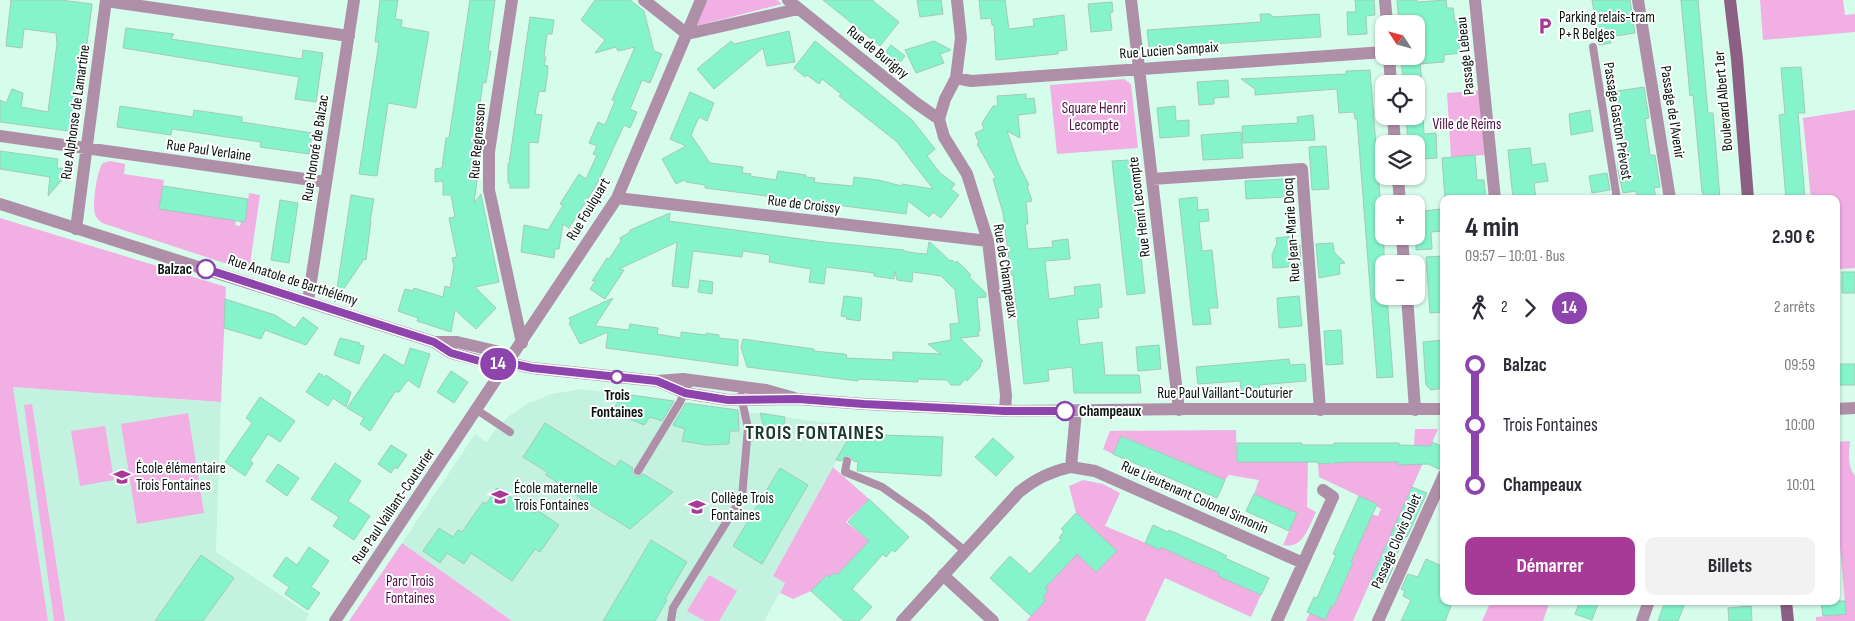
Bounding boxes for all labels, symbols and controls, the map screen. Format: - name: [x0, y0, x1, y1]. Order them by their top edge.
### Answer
- place label: Parking relais-tram P+R Belges: [1559, 8, 1655, 44]
- north arrow: [1375, 15, 1425, 65]
- map controls: [1375, 15, 1425, 305]
- street label: Passage Lebeau: [1452, 16, 1479, 96]
- parking icon: Parking relais-tram P+R Belges: [1535, 16, 1555, 36]
- street label: Rue de Burigny: [843, 22, 913, 83]
- street label: Rue Lucien Sampaix: [1119, 38, 1220, 63]
- street label: Rue Alphonse de Lamartine: [57, 44, 94, 181]
- street label: Boulevard Albert 1er: [1710, 49, 1737, 152]
- street label: Passage Gaston Prévost: [1599, 61, 1636, 182]
- street label: Passage de l'Avenir: [1656, 64, 1689, 161]
- button: locate: [1375, 75, 1425, 125]
- street label: Rue Honoré de Balzac: [298, 93, 333, 203]
- park label: Square Henri Lecompte: [1062, 99, 1126, 135]
- street label: Rue Regnesson: [465, 102, 490, 180]
- park label: Ville de Reims: [1433, 115, 1501, 134]
- street label: Rue Paul Verlaine: [165, 135, 253, 166]
- button: layers: [1375, 135, 1425, 185]
- street label: Rue Henri Lecompte: [1124, 156, 1155, 258]
- street label: Rue Foulquart: [562, 174, 615, 244]
- street label: Rue Jean-Marie Docq: [1278, 177, 1305, 283]
- street label: Rue de Croissy: [767, 191, 841, 218]
- button: +: [1375, 195, 1425, 245]
- text: 4 min: [1465, 211, 1519, 244]
- street label: Rue de Champeaux: [989, 223, 1022, 320]
- text: 2.90 €: [1772, 226, 1815, 249]
- text: 09:57 – 10:01 · Bus: [1465, 247, 1565, 266]
- street label: Rue Anatole de Barthélémy: [226, 251, 360, 310]
- button: −: [1375, 255, 1425, 305]
- marker: Balzac: [196, 259, 216, 279]
- place label: Balzac: [157, 260, 192, 279]
- icon: walk: [1465, 294, 1493, 322]
- icon: forward: [1516, 294, 1544, 322]
- text: 14: [1562, 297, 1577, 318]
- text: 2: [1501, 298, 1508, 317]
- text: 2 arrêts: [1774, 298, 1815, 317]
- line badge: 14: [476, 348, 520, 380]
- text: 14: [490, 353, 506, 374]
- text: Balzac: [1503, 354, 1547, 377]
- text: 09:59: [1784, 356, 1815, 375]
- marker: Trois Fontaines: [610, 370, 624, 384]
- street label: Rue Paul Vaillant-Couturier: [1157, 384, 1294, 403]
- place label: Trois Fontaines: [591, 386, 643, 422]
- marker: Champeaux: [1055, 401, 1075, 421]
- place label: Champeaux: [1079, 402, 1142, 421]
- text: Trois Fontaines: [1503, 414, 1598, 437]
- text: 10:00: [1785, 416, 1815, 435]
- district label: TROIS FONTAINES: [745, 421, 885, 445]
- street label: Rue Paul Vaillant-Couturier: [348, 444, 440, 568]
- street label: Rue Lieutenant Colonel Simonin: [1118, 456, 1271, 538]
- place label: École élémentaire Trois Fontaines: [136, 459, 226, 495]
- school or university icon: École élémentaire Trois Fontaines: [112, 467, 132, 487]
- text: Champeaux: [1503, 474, 1582, 497]
- text: 10:01: [1787, 476, 1815, 495]
- place label: École maternelle Trois Fontaines: [514, 479, 598, 515]
- school or university icon: École maternelle Trois Fontaines: [490, 487, 510, 507]
- place label: Collège Trois Fontaines: [711, 489, 774, 525]
- street label: Passage Clovis Dolet: [1367, 490, 1426, 592]
- school or university icon: Collège Trois Fontaines: [687, 497, 707, 517]
- button: Démarrer: [1465, 537, 1635, 595]
- button: Billets: [1645, 537, 1815, 595]
- park label: Parc Trois Fontaines: [385, 572, 435, 608]

